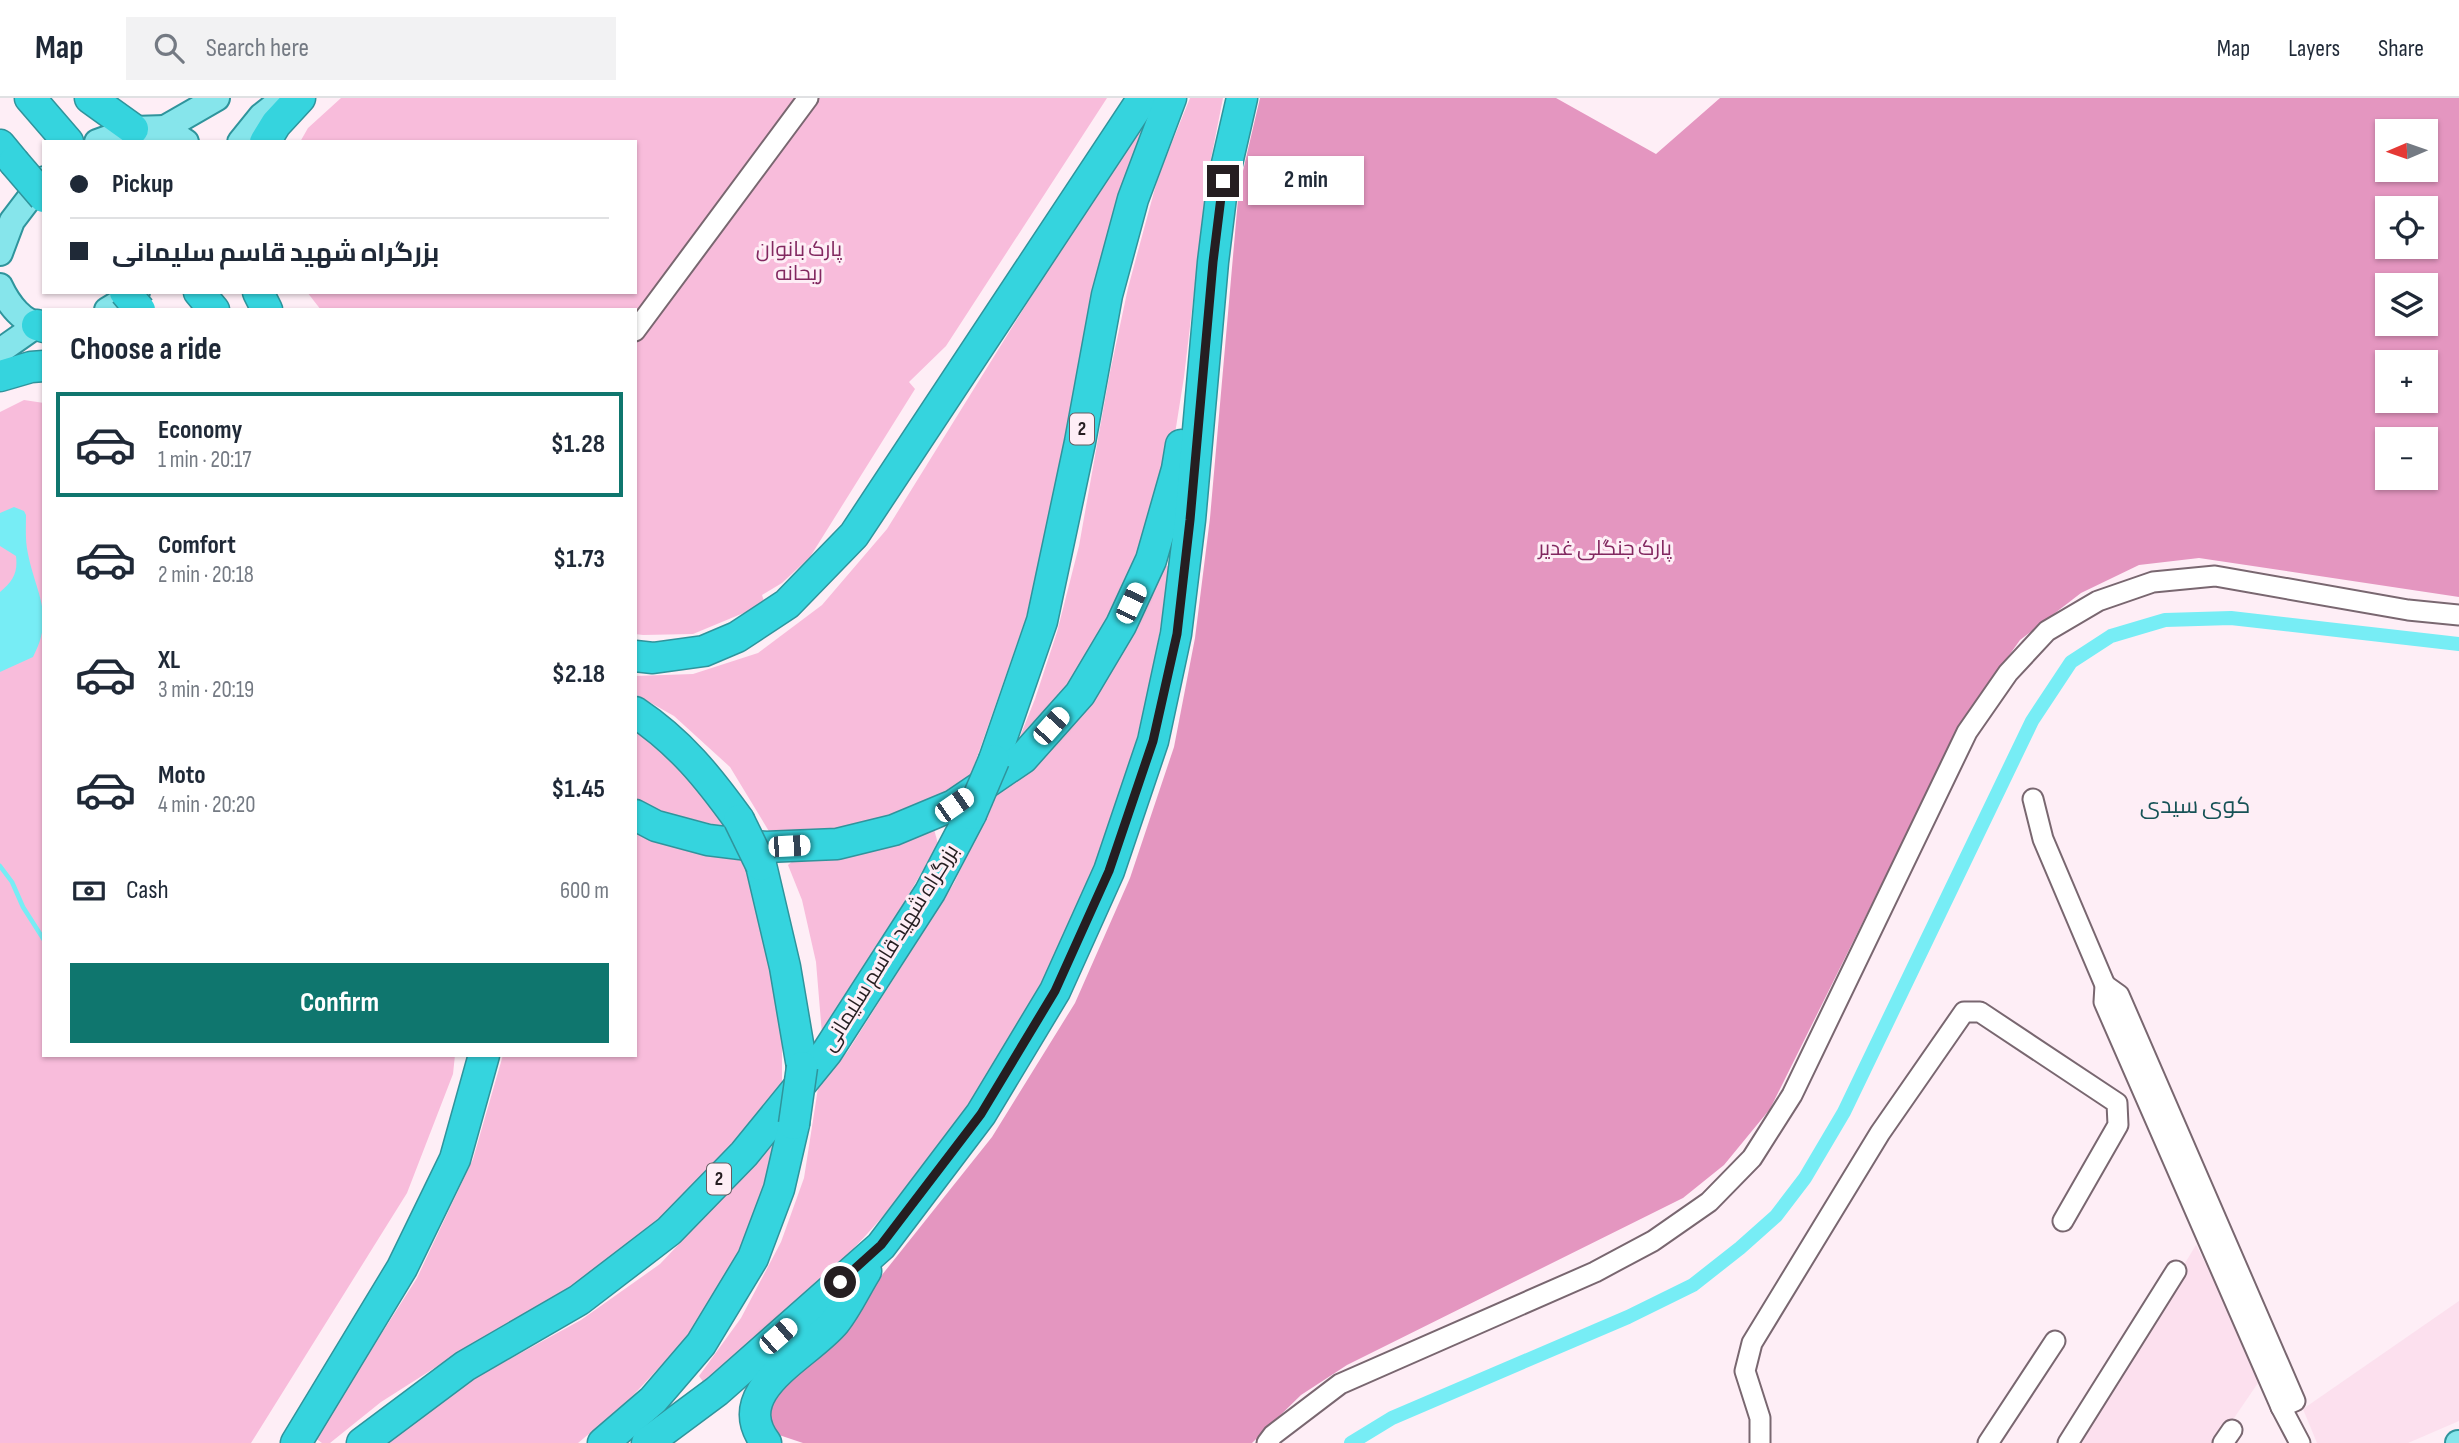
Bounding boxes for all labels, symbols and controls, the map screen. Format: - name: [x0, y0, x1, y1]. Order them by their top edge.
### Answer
- search box: [126, 17, 616, 80]
- text: Map: [35, 28, 84, 68]
- icon: search: [150, 29, 188, 67]
- text: Search here: [206, 33, 309, 64]
- text: Map: [2217, 34, 2250, 63]
- text: Layers: [2288, 34, 2340, 63]
- text: Share: [2378, 34, 2424, 63]
- north arrow: [2375, 119, 2438, 182]
- map controls: [2375, 119, 2438, 490]
- callout: 2 min: [1248, 156, 1363, 206]
- route end: [1207, 165, 1239, 197]
- text: 2 min: [1284, 166, 1328, 194]
- text: Pickup: [112, 169, 174, 200]
- button: locate: [2375, 196, 2438, 259]
- park label: پارک بانوان ریحانه: [756, 237, 843, 286]
- text: بزرگراه شهید قاسم سلیمانی: [112, 238, 439, 269]
- button: layers: [2375, 273, 2438, 336]
- text: Choose a ride: [70, 330, 222, 369]
- button: +: [2375, 350, 2438, 413]
- icon: car: [74, 413, 137, 476]
- road number: 2: [1070, 414, 1094, 444]
- text: Economy: [158, 415, 242, 446]
- button: −: [2375, 427, 2438, 490]
- text: $1.28: [551, 429, 605, 460]
- text: 1 min · 20:17: [158, 446, 252, 474]
- icon: car: [74, 528, 137, 591]
- text: Comfort: [158, 530, 236, 561]
- park label: پارک جنگلی غدیر: [1537, 536, 1672, 562]
- text: $1.73: [553, 544, 605, 575]
- text: 2 min · 20:18: [158, 561, 254, 589]
- car: [1113, 580, 1150, 626]
- icon: car: [74, 643, 137, 706]
- text: XL: [158, 645, 180, 676]
- text: $2.18: [552, 659, 605, 690]
- text: 3 min · 20:19: [158, 676, 254, 704]
- car: [1030, 703, 1073, 749]
- icon: car: [74, 758, 137, 821]
- text: Moto: [158, 760, 206, 791]
- text: $1.45: [551, 774, 605, 805]
- car: [931, 784, 978, 826]
- text: 4 min · 20:20: [158, 791, 256, 819]
- district label: کوی سیدی: [2140, 792, 2250, 820]
- car: [768, 834, 811, 858]
- street label: بزرگراه شهید قاسم سلیمانی: [816, 840, 965, 1057]
- icon: cash: [70, 872, 108, 910]
- text: Cash: [126, 875, 169, 906]
- text: 600 m: [560, 877, 609, 905]
- button: Confirm: [70, 963, 609, 1043]
- road number: 2: [707, 1163, 731, 1194]
- route start: [824, 1266, 856, 1298]
- car: [756, 1314, 801, 1358]

